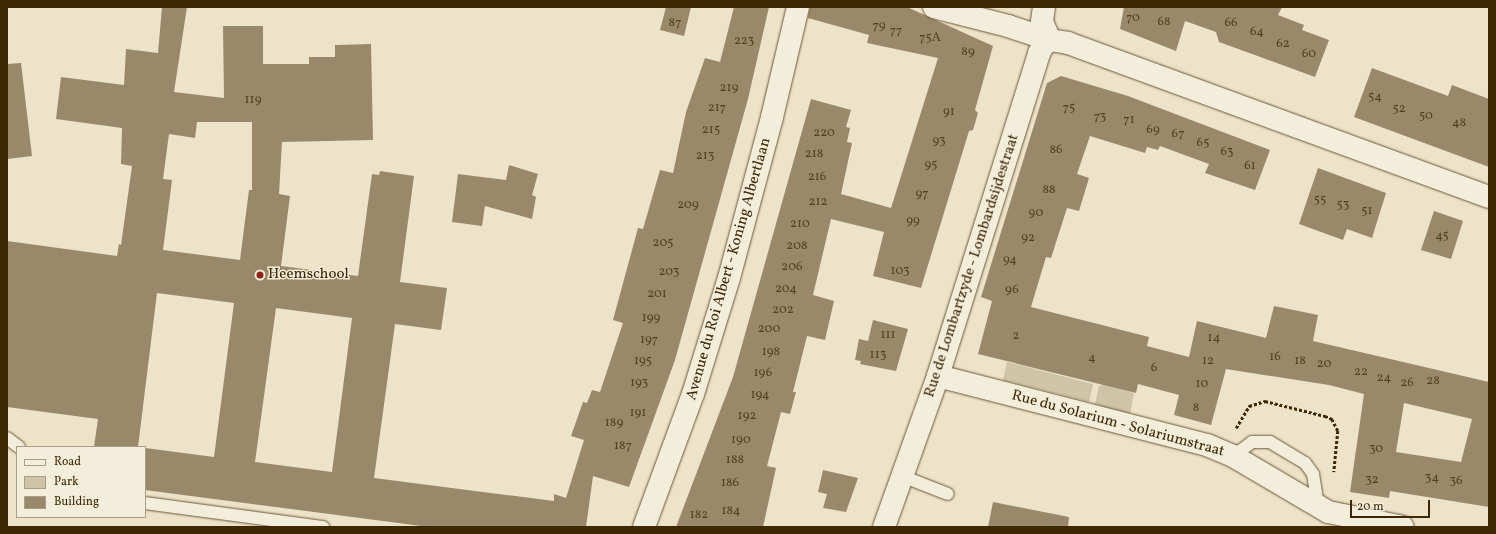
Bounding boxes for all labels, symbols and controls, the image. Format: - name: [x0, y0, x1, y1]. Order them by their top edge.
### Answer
- house number: 70: [1126, 10, 1140, 26]
- house number: 68: [1157, 14, 1171, 30]
- house number: 87: [669, 15, 681, 31]
- house number: 66: [1224, 15, 1238, 31]
- house number: 79: [873, 18, 885, 34]
- house number: 77: [890, 23, 902, 39]
- house number: 64: [1250, 24, 1264, 40]
- house number: 75A: [919, 30, 941, 46]
- house number: 223: [734, 33, 754, 49]
- house number: 62: [1276, 36, 1290, 52]
- house number: 89: [961, 44, 975, 60]
- house number: 60: [1302, 46, 1316, 62]
- house number: 219: [720, 80, 738, 96]
- house number: 54: [1368, 89, 1382, 105]
- house number: 119: [245, 92, 261, 108]
- house number: 217: [708, 100, 726, 116]
- house number: 75: [1063, 100, 1075, 116]
- house number: 52: [1392, 101, 1406, 117]
- house number: 91: [943, 104, 955, 120]
- house number: 50: [1419, 108, 1433, 124]
- house number: 73: [1094, 109, 1106, 125]
- house number: 71: [1123, 112, 1135, 128]
- house number: 48: [1452, 115, 1466, 131]
- house number: 215: [702, 122, 720, 138]
- house number: 69: [1146, 122, 1160, 138]
- house number: 220: [813, 125, 835, 141]
- house number: 67: [1172, 126, 1184, 142]
- street label: Rue de Lombartzyde - Lombardsijdestraat: [921, 132, 1023, 400]
- house number: 93: [932, 133, 946, 149]
- house number: 65: [1197, 135, 1209, 151]
- street label: Avenue du Roi Albert - Koning Albertlaan: [683, 136, 775, 402]
- house number: 86: [1049, 142, 1063, 158]
- house number: 63: [1220, 144, 1234, 160]
- house number: 218: [805, 146, 823, 162]
- house number: 213: [696, 148, 714, 164]
- house number: 95: [925, 157, 937, 173]
- house number: 61: [1244, 158, 1256, 174]
- house number: 216: [808, 169, 826, 185]
- house number: 88: [1042, 182, 1056, 198]
- house number: 97: [915, 186, 929, 202]
- house number: 55: [1314, 192, 1326, 208]
- house number: 212: [808, 194, 828, 210]
- house number: 209: [677, 197, 699, 213]
- house number: 53: [1337, 197, 1349, 213]
- house number: 51: [1361, 203, 1373, 219]
- house number: 90: [1029, 205, 1043, 221]
- house number: 99: [906, 213, 920, 229]
- house number: 210: [790, 216, 810, 232]
- house number: 45: [1435, 228, 1449, 244]
- house number: 92: [1021, 230, 1035, 246]
- house number: 205: [653, 235, 673, 251]
- house number: 208: [786, 238, 808, 254]
- house number: 94: [1003, 252, 1017, 268]
- house number: 206: [781, 259, 803, 275]
- house number: 103: [890, 263, 910, 279]
- house number: 203: [659, 264, 679, 280]
- place label: Heemschool: [268, 266, 349, 284]
- marker: Heemschool: [255, 270, 265, 280]
- house number: 204: [775, 281, 797, 297]
- house number: 96: [1005, 282, 1019, 298]
- house number: 201: [647, 286, 667, 302]
- house number: 202: [772, 302, 794, 318]
- house number: 199: [642, 310, 660, 326]
- house number: 200: [758, 321, 780, 337]
- house number: 111: [880, 327, 896, 343]
- house number: 2: [1013, 328, 1019, 344]
- house number: 14: [1208, 330, 1220, 346]
- house number: 197: [640, 332, 658, 348]
- house number: 198: [762, 344, 780, 360]
- house number: 113: [870, 347, 886, 363]
- house number: 16: [1269, 349, 1281, 365]
- house number: 4: [1088, 350, 1096, 366]
- house number: 195: [634, 353, 652, 369]
- house number: 12: [1202, 353, 1214, 369]
- house number: 18: [1294, 353, 1306, 369]
- house number: 20: [1317, 356, 1331, 372]
- house number: 6: [1151, 360, 1157, 376]
- house number: 22: [1354, 364, 1368, 380]
- house number: 196: [754, 365, 772, 381]
- house number: 24: [1377, 370, 1391, 386]
- house number: 28: [1426, 373, 1440, 389]
- house number: 193: [630, 375, 648, 391]
- house number: 26: [1400, 375, 1414, 391]
- house number: 10: [1196, 376, 1208, 392]
- house number: 194: [750, 387, 770, 403]
- street label: Rue du Solarium - Solariumstraat: [1009, 387, 1227, 461]
- house number: 8: [1193, 400, 1199, 416]
- house number: 191: [630, 405, 646, 421]
- house number: 192: [738, 408, 756, 424]
- house number: 189: [605, 415, 623, 431]
- house number: 190: [731, 432, 751, 448]
- house number: 187: [614, 438, 632, 454]
- house number: 30: [1369, 441, 1383, 457]
- legend: [16, 446, 146, 518]
- house number: 188: [726, 452, 744, 468]
- text: Road: [54, 454, 81, 470]
- house number: 34: [1425, 470, 1439, 486]
- house number: 32: [1365, 472, 1379, 488]
- house number: 36: [1449, 473, 1463, 489]
- text: Park: [54, 474, 79, 490]
- house number: 186: [721, 475, 739, 491]
- scale bar: [1352, 492, 1432, 518]
- text: Building: [54, 494, 99, 510]
- text: 20 m: [1357, 499, 1384, 515]
- house number: 184: [721, 503, 741, 519]
- house number: 182: [690, 507, 708, 523]

